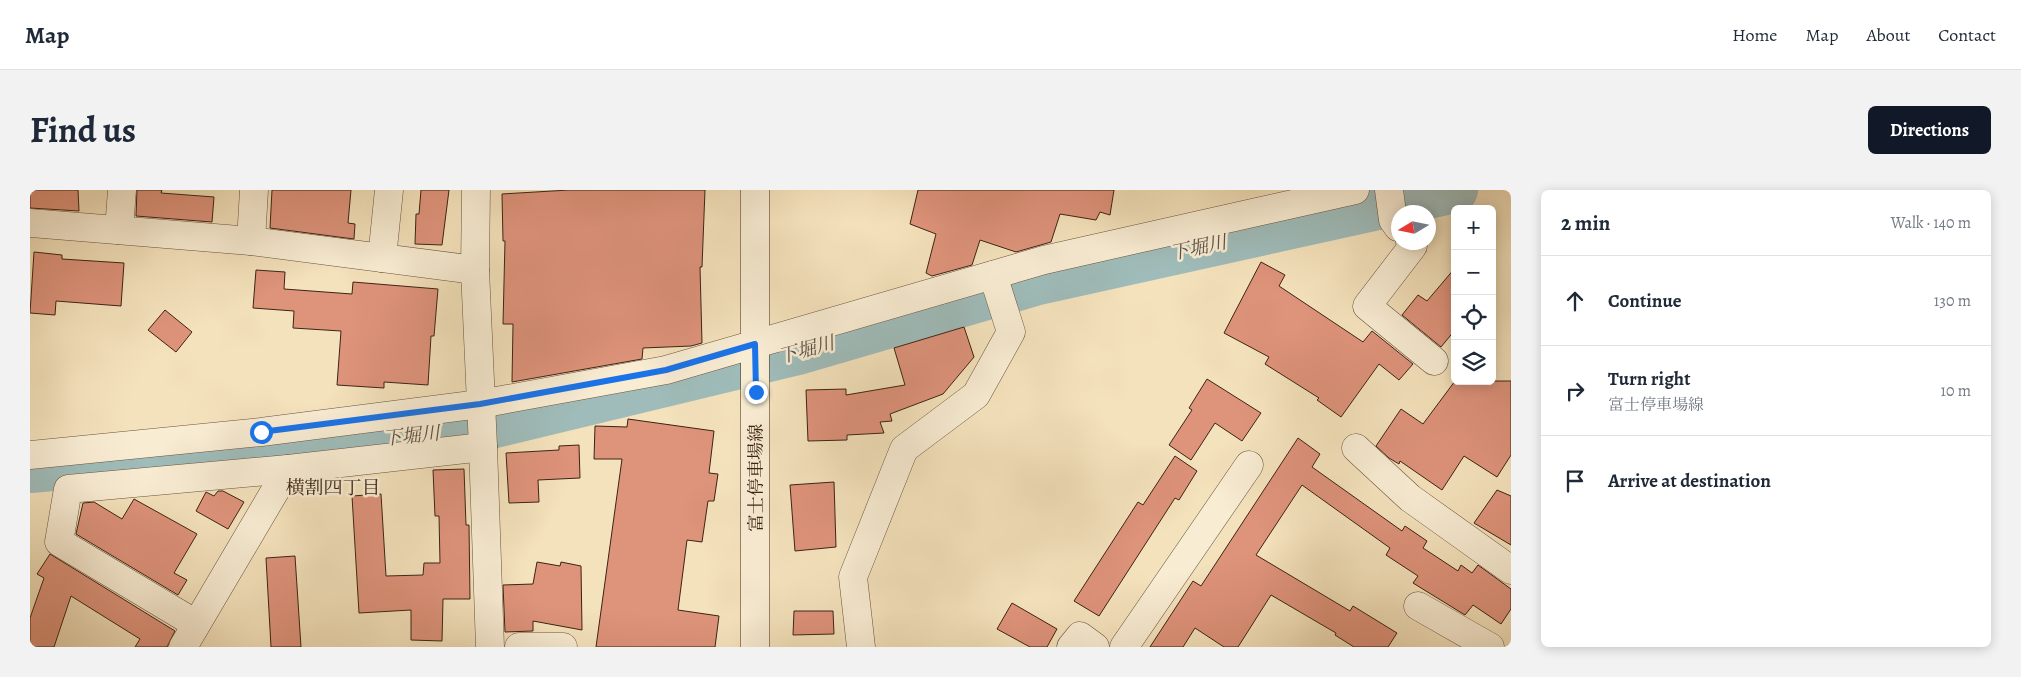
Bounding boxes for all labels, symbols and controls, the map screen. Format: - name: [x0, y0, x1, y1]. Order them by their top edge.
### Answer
- text: Map: [25, 19, 69, 51]
- text: Home: [1732, 23, 1777, 47]
- text: Map: [1805, 23, 1838, 47]
- text: About: [1866, 23, 1910, 47]
- text: Contact: [1938, 23, 1996, 47]
- text: Find us: [30, 106, 136, 154]
- button: Directions: [1868, 106, 1991, 154]
- north arrow: [1391, 205, 1436, 250]
- map controls: [1451, 205, 1496, 385]
- button: +: [1451, 205, 1496, 250]
- text: 2 min: [1561, 209, 1610, 237]
- text: Walk · 140 m: [1891, 212, 1971, 234]
- water label: 下堀川: [1168, 229, 1231, 267]
- button: −: [1451, 250, 1496, 295]
- icon: ahead: [1561, 287, 1589, 315]
- text: Continue: [1608, 288, 1682, 314]
- text: 130 m: [1934, 290, 1971, 312]
- button: locate: [1451, 295, 1496, 340]
- water label: 下堀川: [775, 330, 839, 370]
- button: layers: [1451, 340, 1496, 385]
- text: Turn right: [1608, 366, 1690, 392]
- icon: right: [1561, 377, 1589, 405]
- text: 10 m: [1941, 380, 1971, 402]
- route end: [745, 381, 768, 404]
- text: 富士停車場線: [1608, 394, 1704, 416]
- water label: 下堀川: [381, 420, 443, 452]
- route start: [250, 421, 273, 444]
- street label: 富士停車場線: [744, 424, 768, 532]
- icon: arrive: [1561, 467, 1589, 495]
- text: Arrive at destination: [1608, 468, 1771, 494]
- district label: 横割四丁目: [285, 475, 381, 501]

